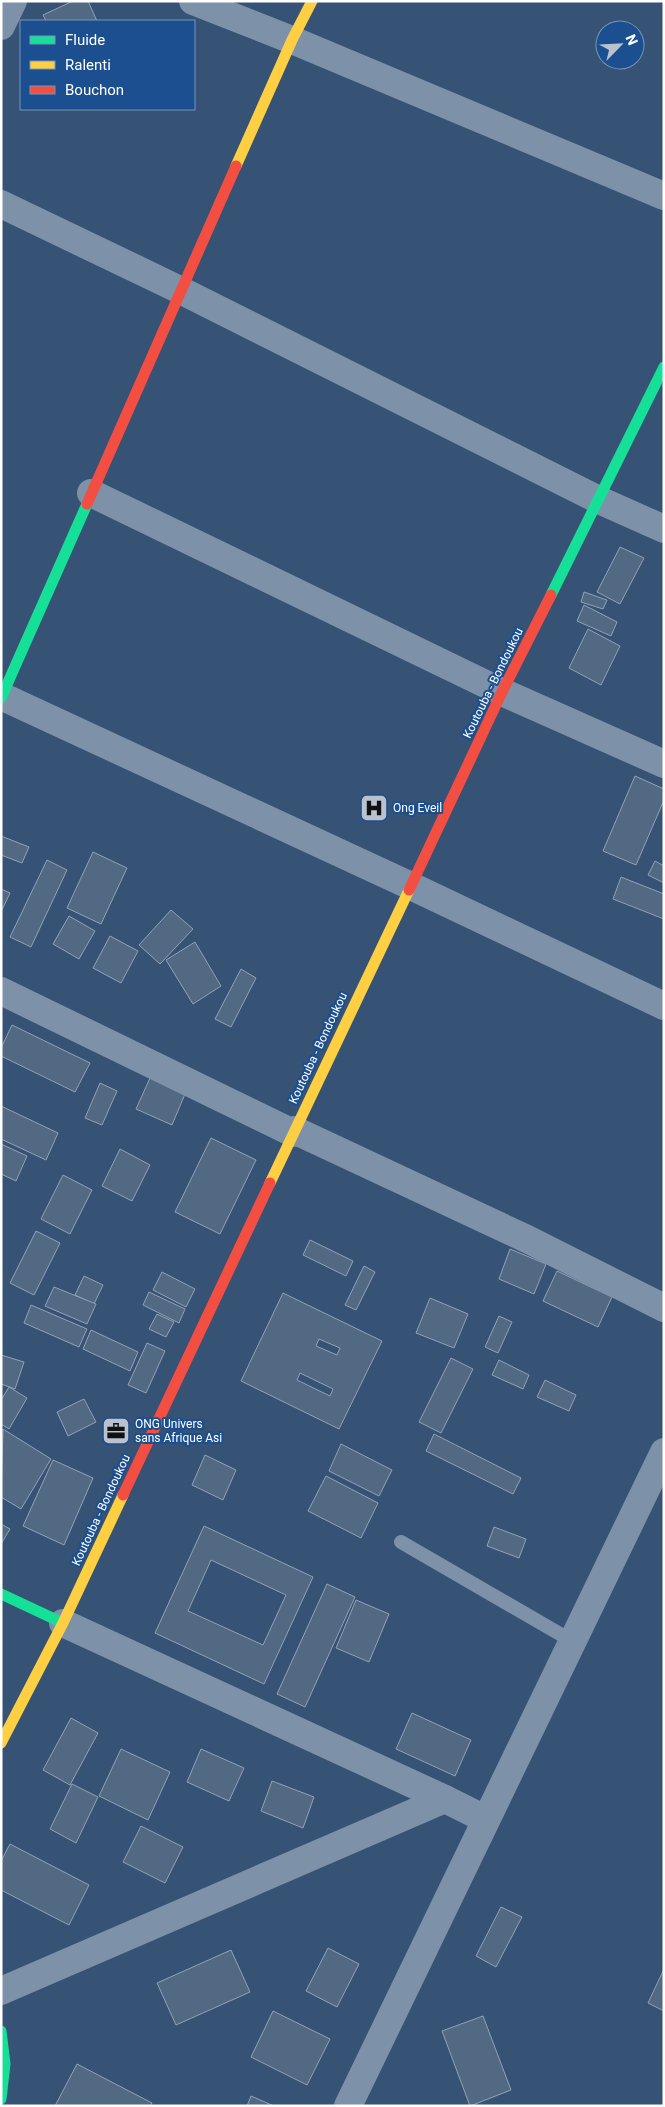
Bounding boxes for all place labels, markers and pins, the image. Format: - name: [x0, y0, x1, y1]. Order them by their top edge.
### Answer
- hospital icon: Ong Eveil: [359, 793, 389, 823]
- place label: Ong Eveil: [393, 801, 442, 815]
- office icon: ONG Univers sans Afrique Asi: [101, 1416, 131, 1446]
- place label: ONG Univers sans Afrique Asi: [135, 1417, 222, 1445]

